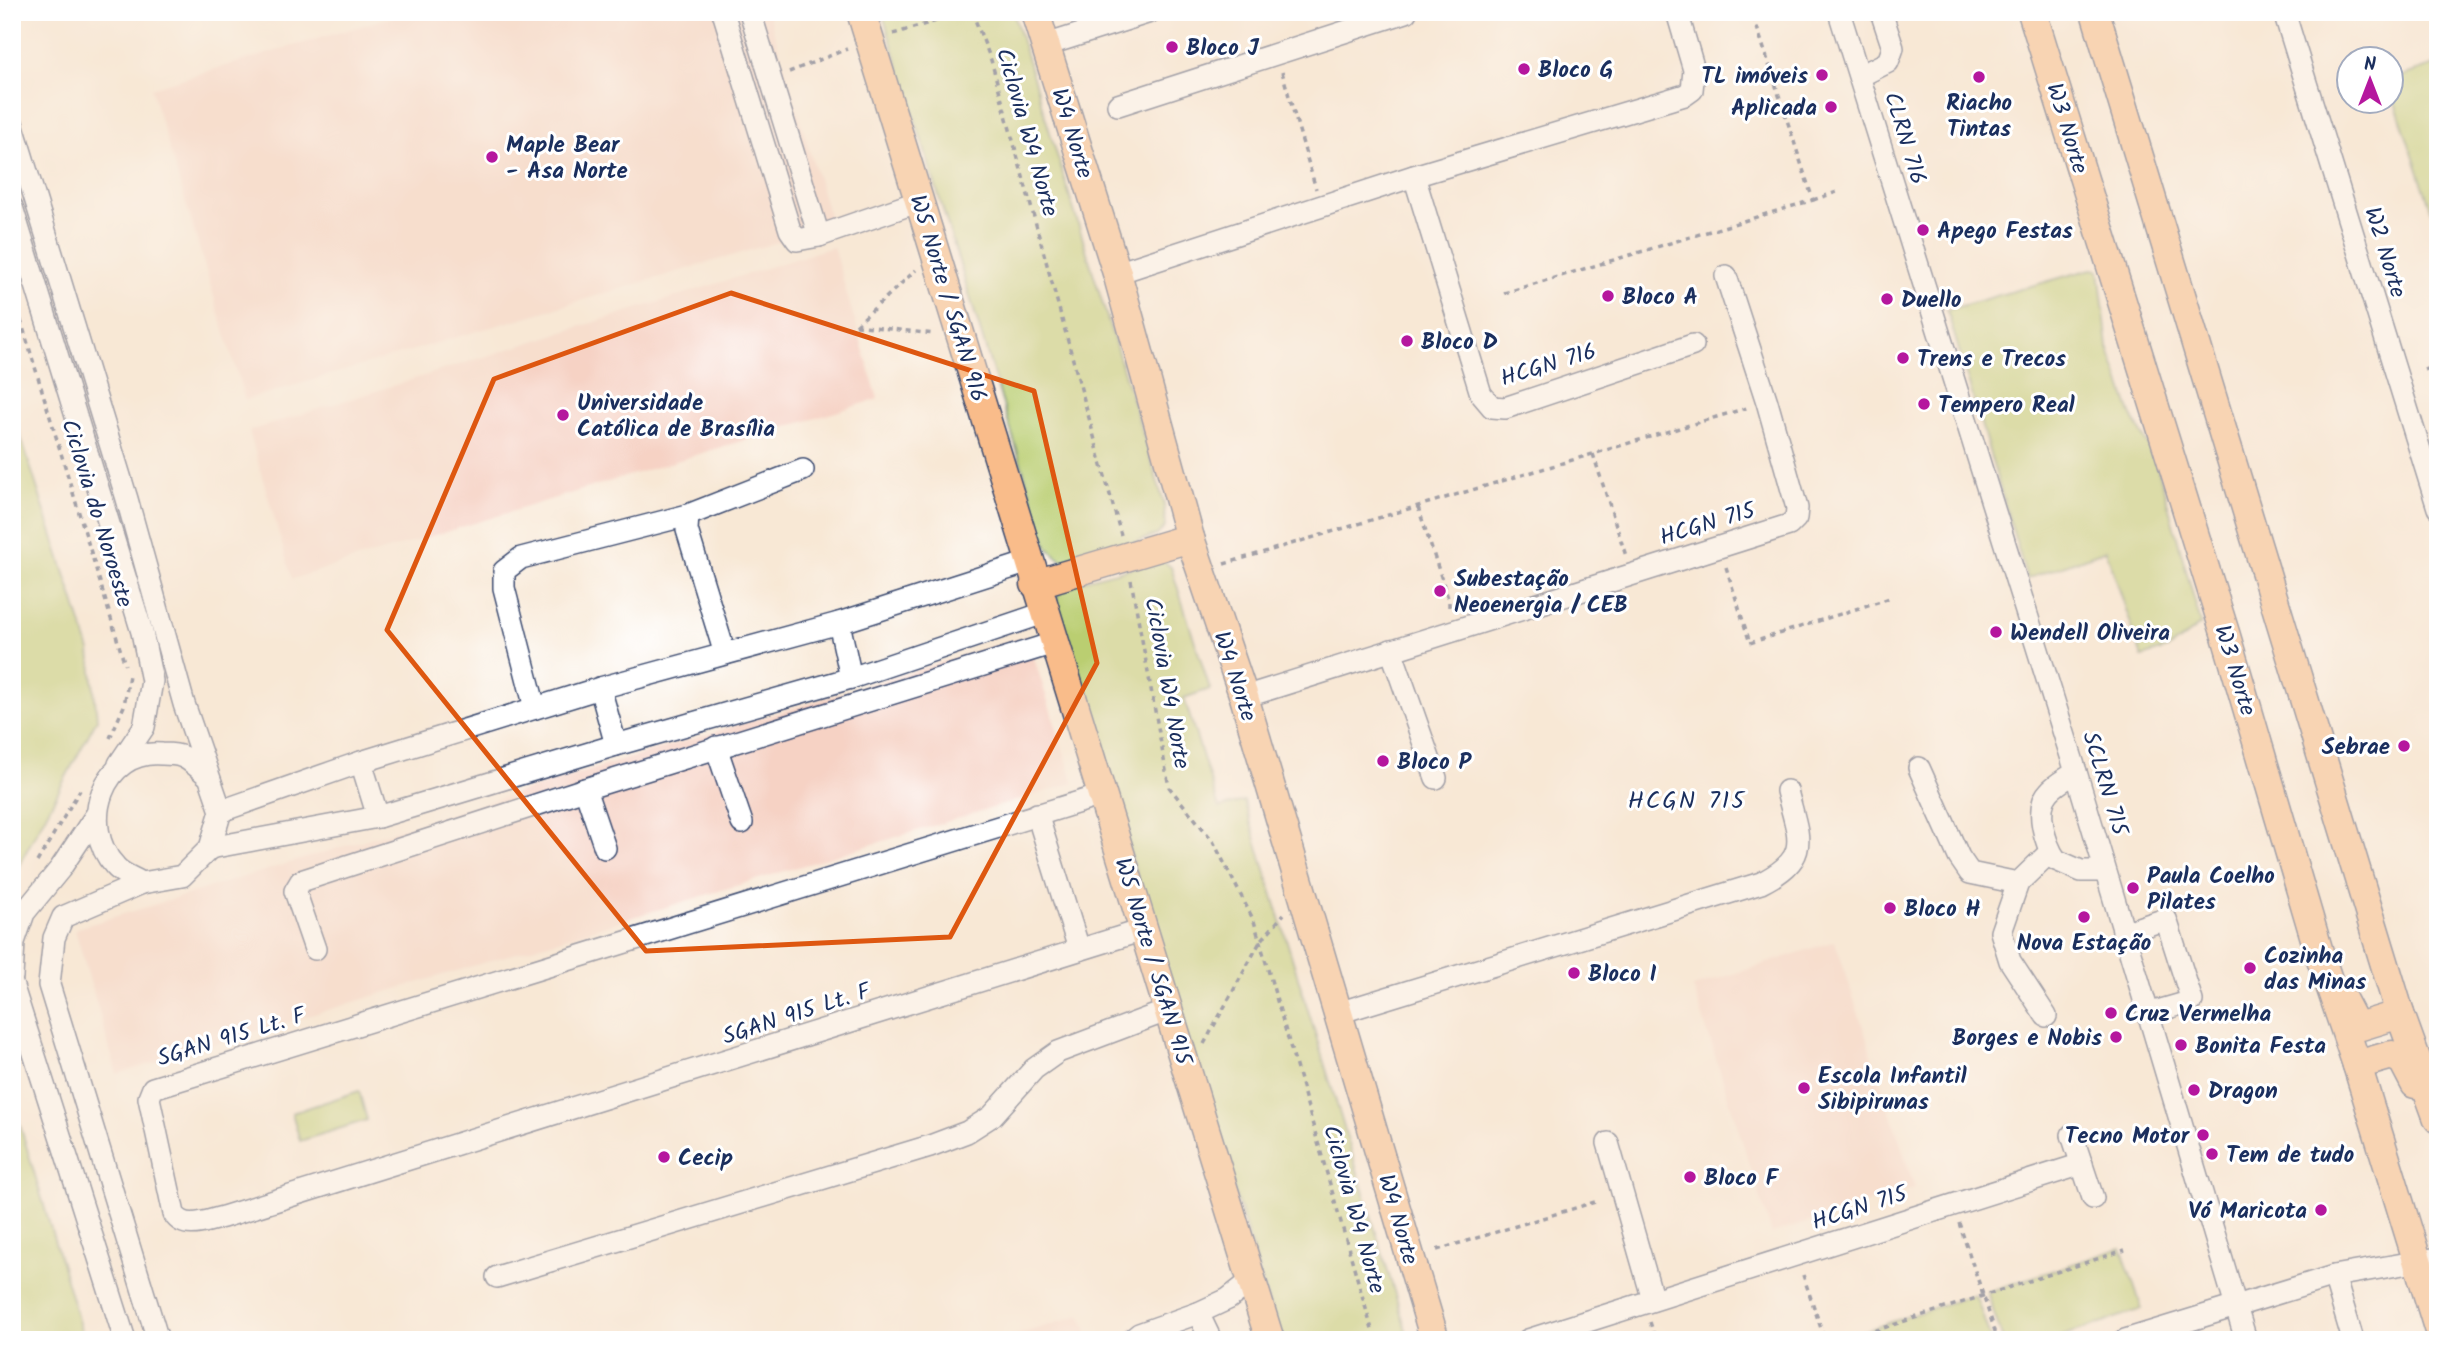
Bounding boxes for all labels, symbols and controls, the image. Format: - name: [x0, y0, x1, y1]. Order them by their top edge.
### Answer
- place label: Bloco J: [1186, 31, 1260, 67]
- marker: Bloco J: [1164, 39, 1180, 55]
- street label: Ciclovia W4 Norte: [985, 44, 1067, 221]
- north arrow: [2334, 46, 2404, 116]
- text: N: [2364, 50, 2376, 80]
- place label: Bloco G: [1538, 53, 1613, 89]
- place label: TL imóveis: [1701, 59, 1808, 95]
- marker: Bloco G: [1516, 61, 1532, 77]
- marker: TL imóveis: [1814, 67, 1830, 83]
- marker: Riacho Tintas: [1971, 69, 1987, 85]
- street label: W3 Norte: [2035, 79, 2097, 178]
- street label: W4 Norte: [1040, 84, 1102, 183]
- place label: Riacho Tintas: [1946, 86, 2012, 148]
- street label: CLRN 716: [1873, 88, 1935, 189]
- place label: Aplicada: [1731, 91, 1817, 127]
- marker: Aplicada: [1823, 99, 1839, 115]
- place label: Maple Bear - Asa Norte: [506, 128, 628, 190]
- marker: Maple Bear - Asa Norte: [484, 149, 500, 165]
- street label: W5 Norte / SGAN 916: [898, 190, 996, 407]
- street label: W2 Norte: [2353, 203, 2415, 303]
- place label: Apego Festas: [1937, 214, 2073, 250]
- marker: Apego Festas: [1915, 222, 1931, 238]
- place label: Bloco A: [1622, 280, 1698, 316]
- place label: Duello: [1901, 283, 1961, 319]
- marker: Bloco A: [1600, 288, 1616, 304]
- marker: Duello: [1879, 291, 1895, 307]
- place label: Bloco D: [1421, 325, 1498, 361]
- marker: Bloco D: [1399, 333, 1415, 349]
- street label: HCGN 716: [1496, 334, 1601, 398]
- place label: Trens e Trecos: [1917, 342, 2066, 378]
- marker: Trens e Trecos: [1895, 350, 1911, 366]
- place label: Universidade Católica de Brasília: [577, 386, 775, 448]
- place label: Tempero Real: [1938, 388, 2076, 424]
- marker: Tempero Real: [1916, 396, 1932, 412]
- marker: Universidade Católica de Brasília: [555, 407, 571, 423]
- street label: Ciclovia do Noroeste: [50, 415, 142, 612]
- street label: HCGN 715: [1655, 493, 1761, 556]
- place label: Subestação Neoenergia / CEB: [1454, 562, 1628, 624]
- marker: Subestação Neoenergia / CEB: [1432, 583, 1448, 599]
- street label: Ciclovia W4 Norte: [1133, 595, 1199, 772]
- place label: Wendell Oliveira: [2010, 616, 2170, 652]
- street label: W3 Norte: [2203, 621, 2265, 720]
- marker: Wendell Oliveira: [1988, 624, 2004, 640]
- street label: W4 Norte: [1203, 627, 1266, 726]
- street label: SCLRN 715: [2071, 727, 2137, 842]
- place label: Sebrae: [2322, 730, 2390, 766]
- marker: Sebrae: [2396, 738, 2412, 754]
- place label: Bloco P: [1397, 745, 1473, 781]
- marker: Bloco P: [1375, 753, 1391, 769]
- district label: HCGN 715: [1628, 782, 1746, 821]
- street label: W5 Norte / SGAN 915: [1103, 854, 1201, 1071]
- place label: Paula Coelho Pilates: [2147, 859, 2275, 921]
- marker: Paula Coelho Pilates: [2125, 880, 2141, 896]
- place label: Bloco H: [1904, 892, 1981, 928]
- marker: Bloco H: [1882, 900, 1898, 916]
- marker: Nova Estação: [2076, 909, 2092, 925]
- place label: Nova Estação: [2017, 926, 2151, 962]
- place label: Cozinha das Minas: [2264, 939, 2367, 1001]
- place label: Bloco I: [1588, 957, 1657, 993]
- marker: Cozinha das Minas: [2242, 960, 2258, 976]
- marker: Bloco I: [1566, 965, 1582, 981]
- street label: SGAN 915 Lt. F: [718, 974, 877, 1056]
- place label: Cruz Vermelha: [2125, 997, 2272, 1033]
- street label: SGAN 915 Lt. F: [153, 998, 312, 1078]
- marker: Cruz Vermelha: [2103, 1005, 2119, 1021]
- place label: Borges e Nobis: [1952, 1021, 2102, 1057]
- marker: Borges e Nobis: [2108, 1029, 2124, 1045]
- place label: Bonita Festa: [2195, 1029, 2326, 1065]
- marker: Bonita Festa: [2173, 1037, 2189, 1053]
- place label: Escola Infantil Sibipirunas: [1818, 1059, 1968, 1121]
- place label: Dragon: [2208, 1074, 2278, 1110]
- marker: Escola Infantil Sibipirunas: [1796, 1080, 1812, 1096]
- marker: Dragon: [2186, 1082, 2202, 1098]
- place label: Tecno Motor: [2065, 1119, 2191, 1155]
- street label: Ciclovia W4 Norte: [1312, 1121, 1394, 1298]
- marker: Tecno Motor: [2195, 1127, 2211, 1143]
- place label: Tem de tudo: [2226, 1138, 2354, 1174]
- place label: Cecip: [678, 1141, 733, 1177]
- marker: Tem de tudo: [2204, 1146, 2220, 1162]
- marker: Cecip: [656, 1149, 672, 1165]
- place label: Bloco F: [1704, 1161, 1780, 1197]
- marker: Bloco F: [1682, 1169, 1698, 1185]
- street label: W4 Norte: [1367, 1170, 1427, 1269]
- street label: HCGN 715: [1807, 1176, 1913, 1241]
- place label: Vó Maricota: [2188, 1194, 2307, 1230]
- marker: Vó Maricota: [2313, 1202, 2329, 1218]

